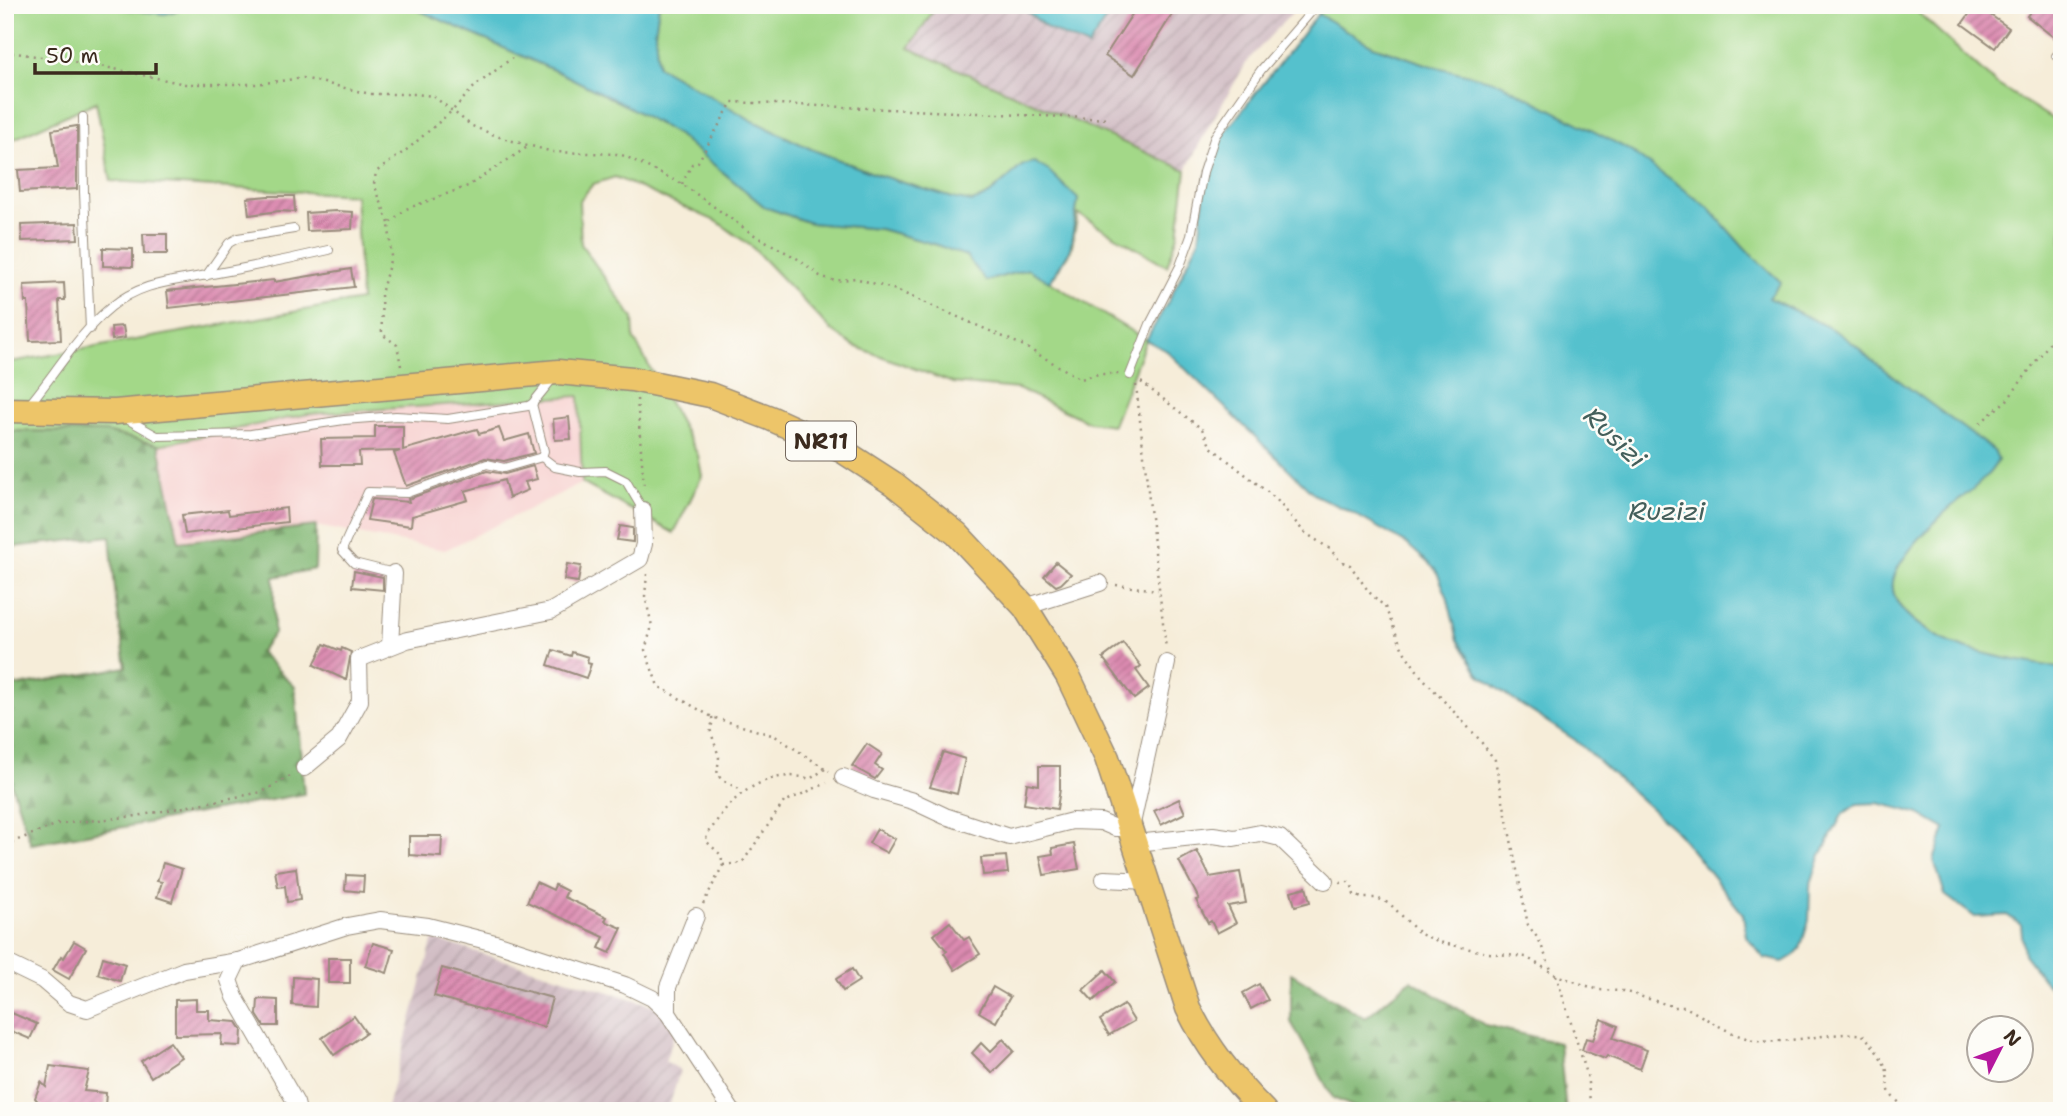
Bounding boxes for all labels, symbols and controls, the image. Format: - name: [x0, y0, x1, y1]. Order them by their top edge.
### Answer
- scale bar: [35, 32, 156, 76]
- text: 50 m: [46, 42, 99, 70]
- water label: Rusizi: [1576, 398, 1655, 475]
- road number: NR11: [786, 422, 856, 461]
- water label: Ruzizi: [1629, 493, 1706, 528]
- north arrow: [1966, 1014, 2036, 1084]
- text: N: [1998, 1024, 2027, 1052]

